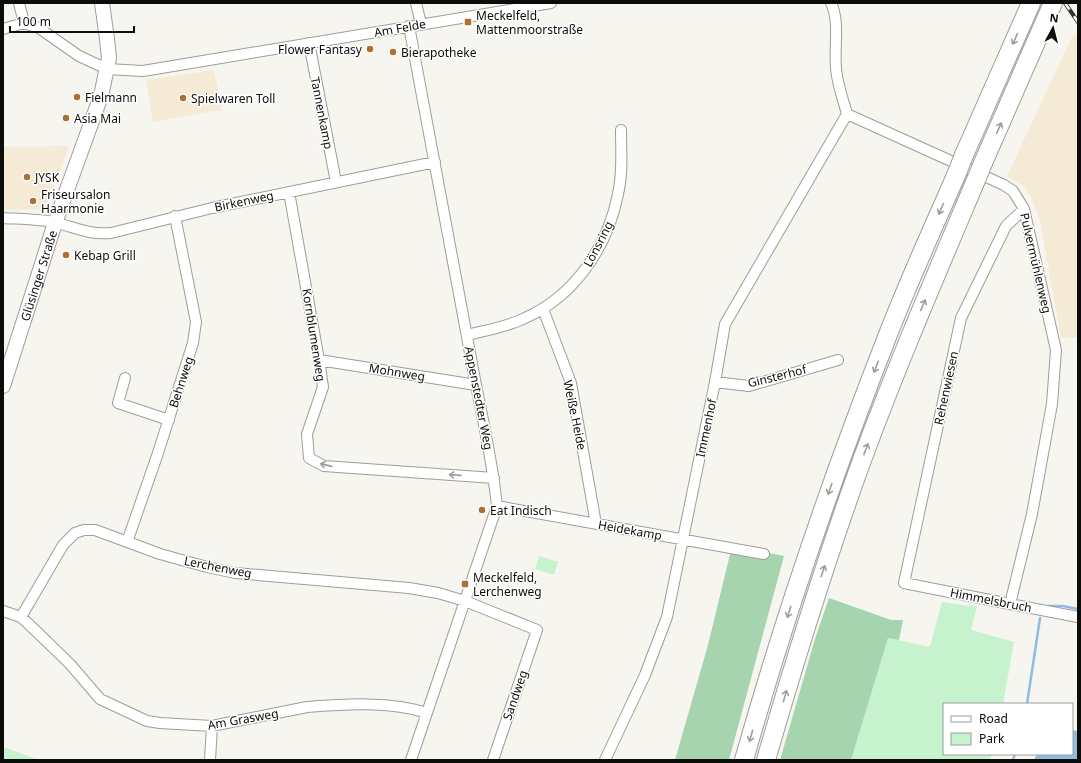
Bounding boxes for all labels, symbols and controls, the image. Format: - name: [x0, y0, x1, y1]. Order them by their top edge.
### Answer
- place label: Meckelfeld, Mattenmoorstraße: [476, 7, 583, 38]
- scale bar: [10, 8, 134, 34]
- north arrow: [1033, 8, 1073, 48]
- text: N: [1049, 10, 1060, 26]
- text: 100 m: [16, 13, 51, 30]
- street label: Am Felde: [373, 15, 427, 41]
- marker: Meckelfeld, Mattenmoorstraße: [463, 17, 473, 27]
- one-way arrow: [1011, 32, 1018, 44]
- place label: Flower Fantasy: [278, 41, 363, 58]
- marker: Flower Fantasy: [365, 44, 375, 54]
- place label: Bierapotheke: [401, 44, 477, 61]
- marker: Bierapotheke: [388, 47, 398, 57]
- street label: Tannenkamp: [307, 75, 337, 151]
- place label: Fielmann: [85, 89, 137, 106]
- place label: Spielwaren Toll: [191, 90, 275, 107]
- marker: Fielmann: [72, 92, 82, 102]
- marker: Spielwaren Toll: [178, 93, 188, 103]
- place label: Asia Mai: [74, 110, 121, 127]
- marker: Asia Mai: [61, 113, 71, 123]
- one-way arrow: [996, 122, 1003, 134]
- place label: JYSK: [34, 169, 60, 186]
- marker: JYSK: [22, 172, 32, 182]
- place label: Friseursalon Haarmonie: [41, 186, 110, 217]
- street label: Birkenweg: [213, 186, 275, 216]
- marker: Friseursalon Haarmonie: [28, 196, 38, 206]
- one-way arrow: [937, 202, 945, 214]
- street label: Pulvermühlenweg: [1016, 211, 1056, 315]
- street label: Lönsring: [579, 218, 617, 270]
- street label: Glüsinger Straße: [16, 228, 61, 323]
- place label: Kebap Grill: [74, 247, 136, 264]
- marker: Kebap Grill: [61, 250, 71, 260]
- street label: Kornblumenweg: [298, 287, 330, 383]
- one-way arrow: [920, 300, 928, 312]
- street label: Appenstedter Weg: [461, 345, 497, 451]
- street label: Rehenwiesen: [930, 350, 962, 426]
- street label: Behnweg: [165, 354, 197, 410]
- street label: Mohnweg: [368, 359, 426, 385]
- street label: Ginsterhof: [746, 360, 809, 391]
- one-way arrow: [871, 360, 879, 372]
- street label: Weiße Heide: [559, 378, 591, 452]
- street label: Immenhof: [692, 396, 721, 459]
- one-way arrow: [863, 443, 871, 455]
- one-way arrow: [320, 461, 333, 469]
- one-way arrow: [449, 472, 462, 479]
- one-way arrow: [826, 482, 834, 494]
- place label: Eat Indisch: [490, 502, 552, 519]
- marker: Eat Indisch: [477, 505, 487, 515]
- street label: Heidekamp: [597, 516, 663, 544]
- street label: Lerchenweg: [183, 552, 253, 582]
- one-way arrow: [820, 565, 827, 578]
- place label: Meckelfeld, Lerchenweg: [473, 569, 542, 600]
- marker: Meckelfeld, Lerchenweg: [460, 579, 470, 589]
- street label: Himmelsbruch: [949, 584, 1033, 616]
- one-way arrow: [785, 605, 792, 618]
- street label: Sandweg: [499, 668, 531, 722]
- one-way arrow: [782, 689, 789, 702]
- legend: [943, 703, 1073, 755]
- street label: Am Grasweg: [206, 704, 280, 734]
- text: Road: [979, 710, 1008, 727]
- one-way arrow: [747, 729, 754, 742]
- text: Park: [979, 730, 1005, 747]

